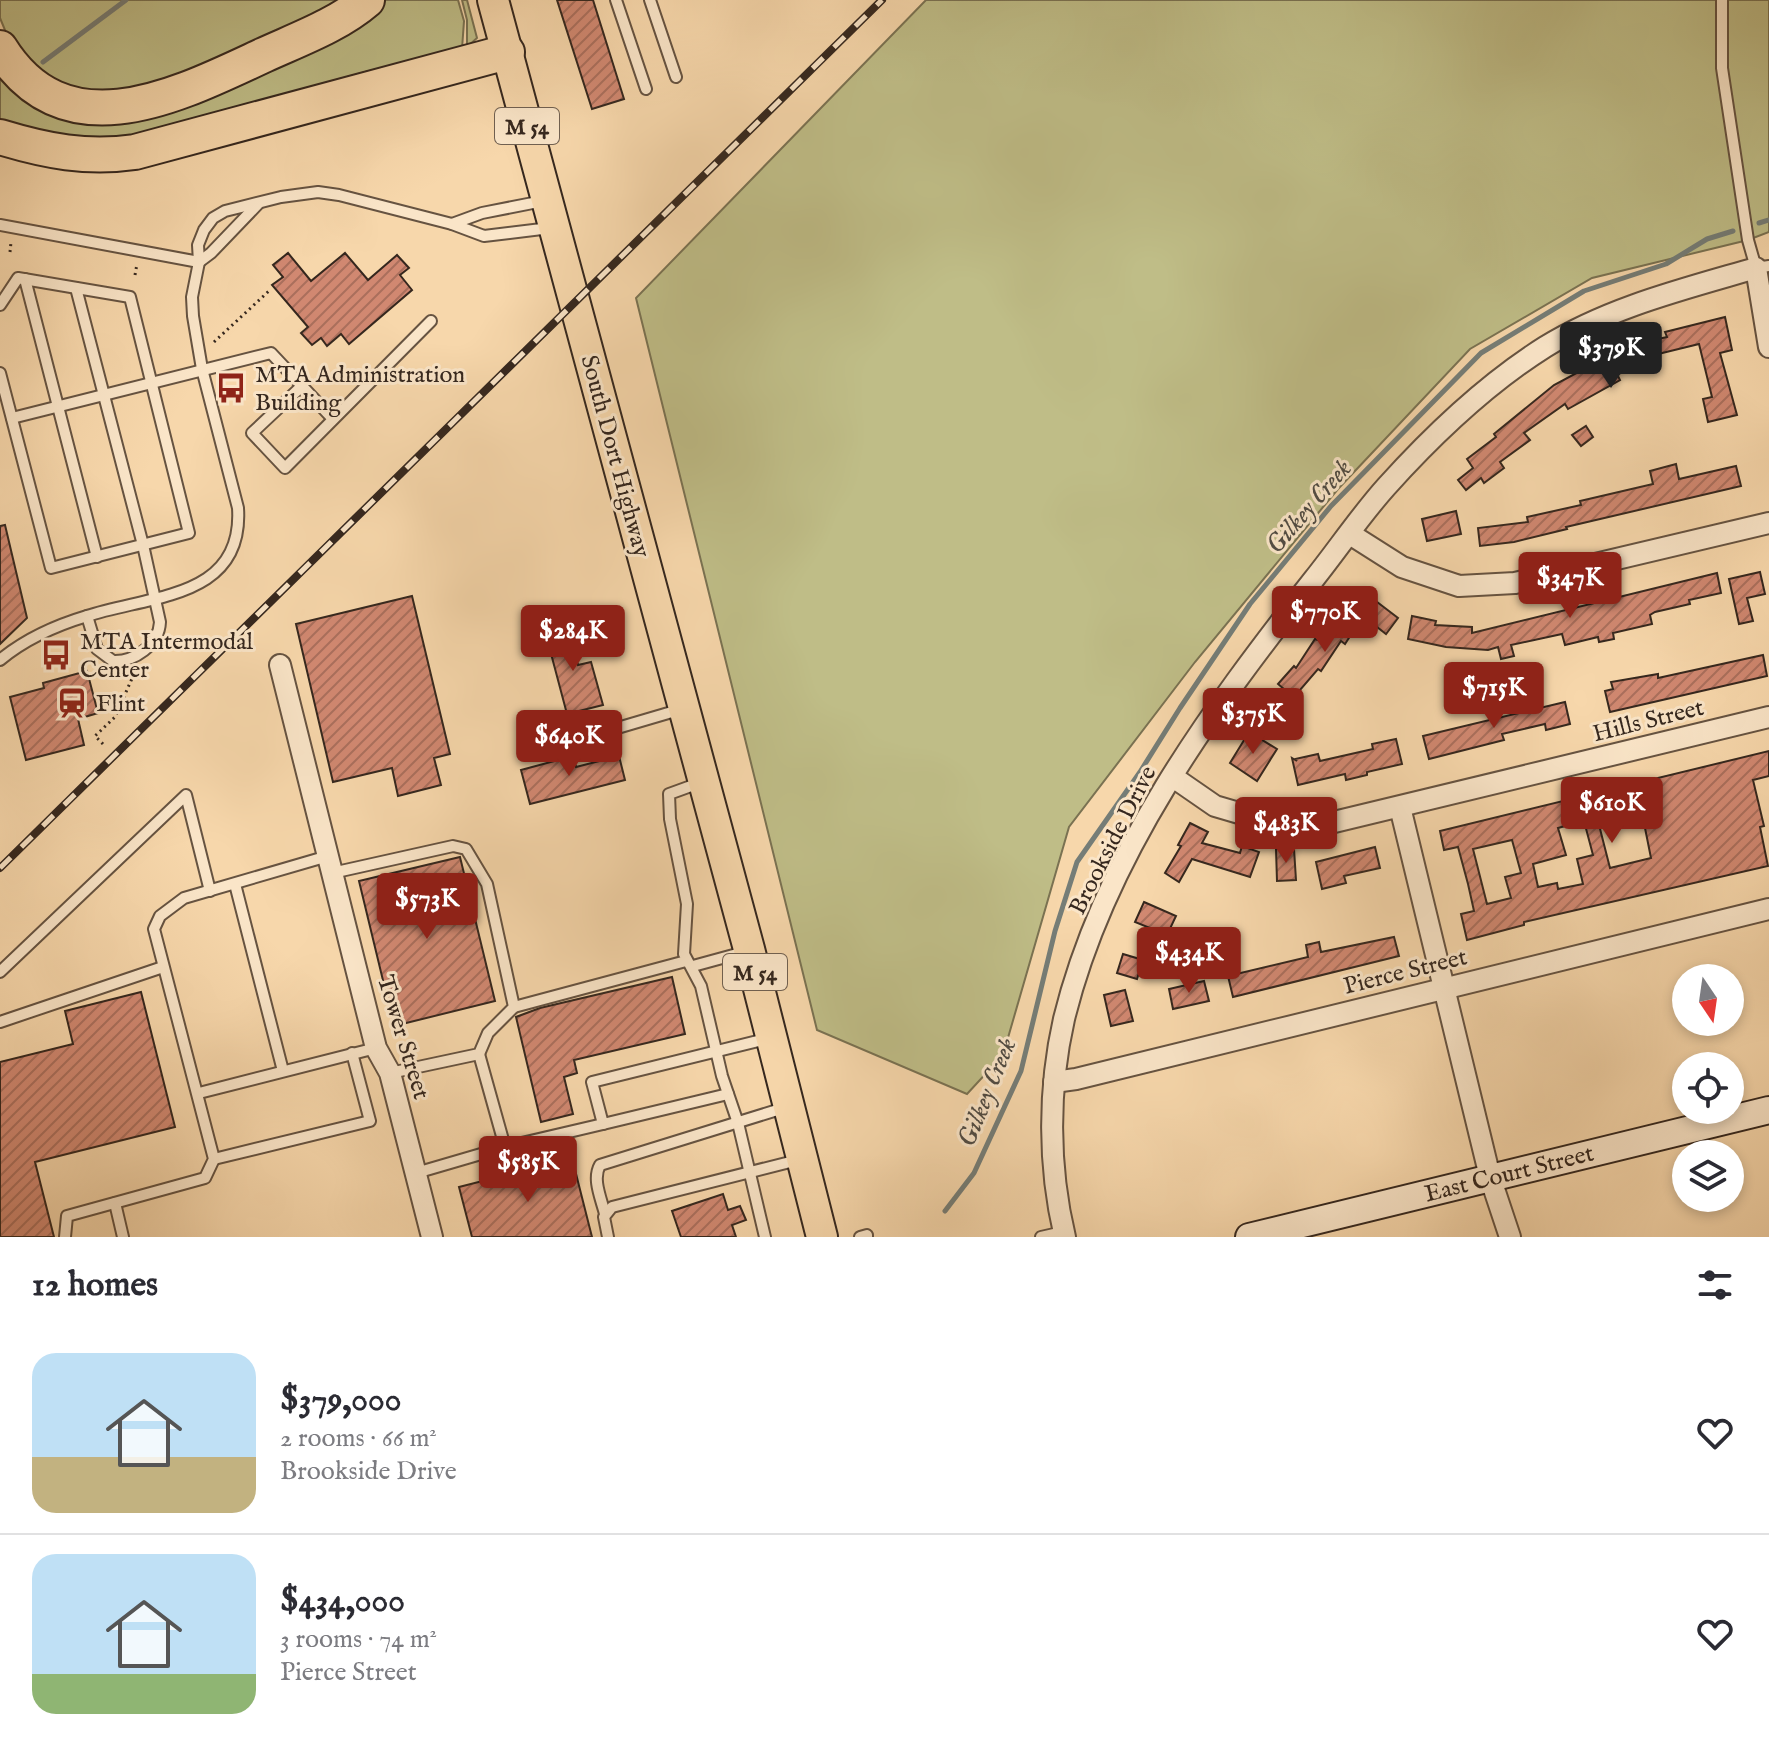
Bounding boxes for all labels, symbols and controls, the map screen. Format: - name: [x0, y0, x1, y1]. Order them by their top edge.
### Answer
- road number: M 54: [495, 108, 559, 144]
- pin: $379K: [1555, 322, 1667, 390]
- text: $379K: [1578, 331, 1644, 364]
- street label: South Dort Highway: [573, 352, 657, 561]
- place label: MTA Administration Building: [255, 360, 465, 419]
- bus stop icon: MTA Administration Building: [214, 371, 248, 405]
- water label: Gilkey Creek: [1259, 452, 1360, 561]
- pin: $347K: [1514, 552, 1626, 620]
- text: $347K: [1536, 561, 1604, 594]
- pin: $770K: [1269, 586, 1381, 654]
- text: $770K: [1290, 595, 1360, 628]
- pin: $284K: [517, 605, 629, 673]
- text: $284K: [539, 614, 607, 647]
- place label: MTA Intermodal Center: [80, 627, 254, 686]
- bus stop icon: MTA Intermodal Center: [39, 638, 73, 672]
- pin: $715K: [1438, 662, 1550, 730]
- text: $715K: [1462, 671, 1526, 704]
- station icon: Flint: [55, 686, 89, 720]
- pin: $375K: [1197, 688, 1309, 756]
- place label: Flint: [96, 689, 145, 720]
- street label: Hills Street: [1590, 693, 1707, 750]
- text: $375K: [1221, 697, 1285, 730]
- pin: $640K: [513, 710, 625, 778]
- text: $640K: [534, 719, 604, 752]
- street label: Brookside Drive: [1063, 761, 1164, 920]
- pin: $610K: [1556, 777, 1668, 845]
- text: $610K: [1579, 786, 1645, 819]
- pin: $483K: [1230, 797, 1342, 865]
- text: $483K: [1253, 806, 1319, 839]
- pin: $573K: [371, 873, 483, 941]
- text: $573K: [395, 882, 459, 915]
- pin: $434K: [1133, 927, 1245, 995]
- text: $434K: [1155, 936, 1223, 969]
- street label: Pierce Street: [1340, 942, 1470, 1003]
- road number: M 54: [723, 954, 787, 990]
- north arrow: [1672, 964, 1744, 1036]
- map controls: [1672, 964, 1744, 1212]
- street label: Tower Street: [369, 972, 436, 1103]
- water label: Gilkey Creek: [951, 1033, 1024, 1152]
- button: locate: [1672, 1052, 1744, 1124]
- pin: $585K: [472, 1136, 584, 1204]
- street label: East Court Street: [1422, 1138, 1597, 1210]
- button: layers: [1672, 1140, 1744, 1212]
- text: $585K: [497, 1145, 559, 1178]
- icon: filters: [1693, 1263, 1737, 1307]
- text: 12 homes: [32, 1264, 158, 1307]
- text: $379,000: [280, 1379, 401, 1422]
- icon: home: [96, 1385, 192, 1481]
- icon: heart: [1693, 1411, 1737, 1455]
- text: 2 rooms · 66 m²: [280, 1422, 437, 1455]
- text: Brookside Drive: [280, 1455, 457, 1488]
- text: $434,000: [280, 1580, 405, 1623]
- icon: home: [96, 1586, 192, 1682]
- icon: heart: [1693, 1612, 1737, 1656]
- text: 3 rooms · 74 m²: [280, 1623, 437, 1656]
- text: Pierce Street: [280, 1656, 417, 1689]

